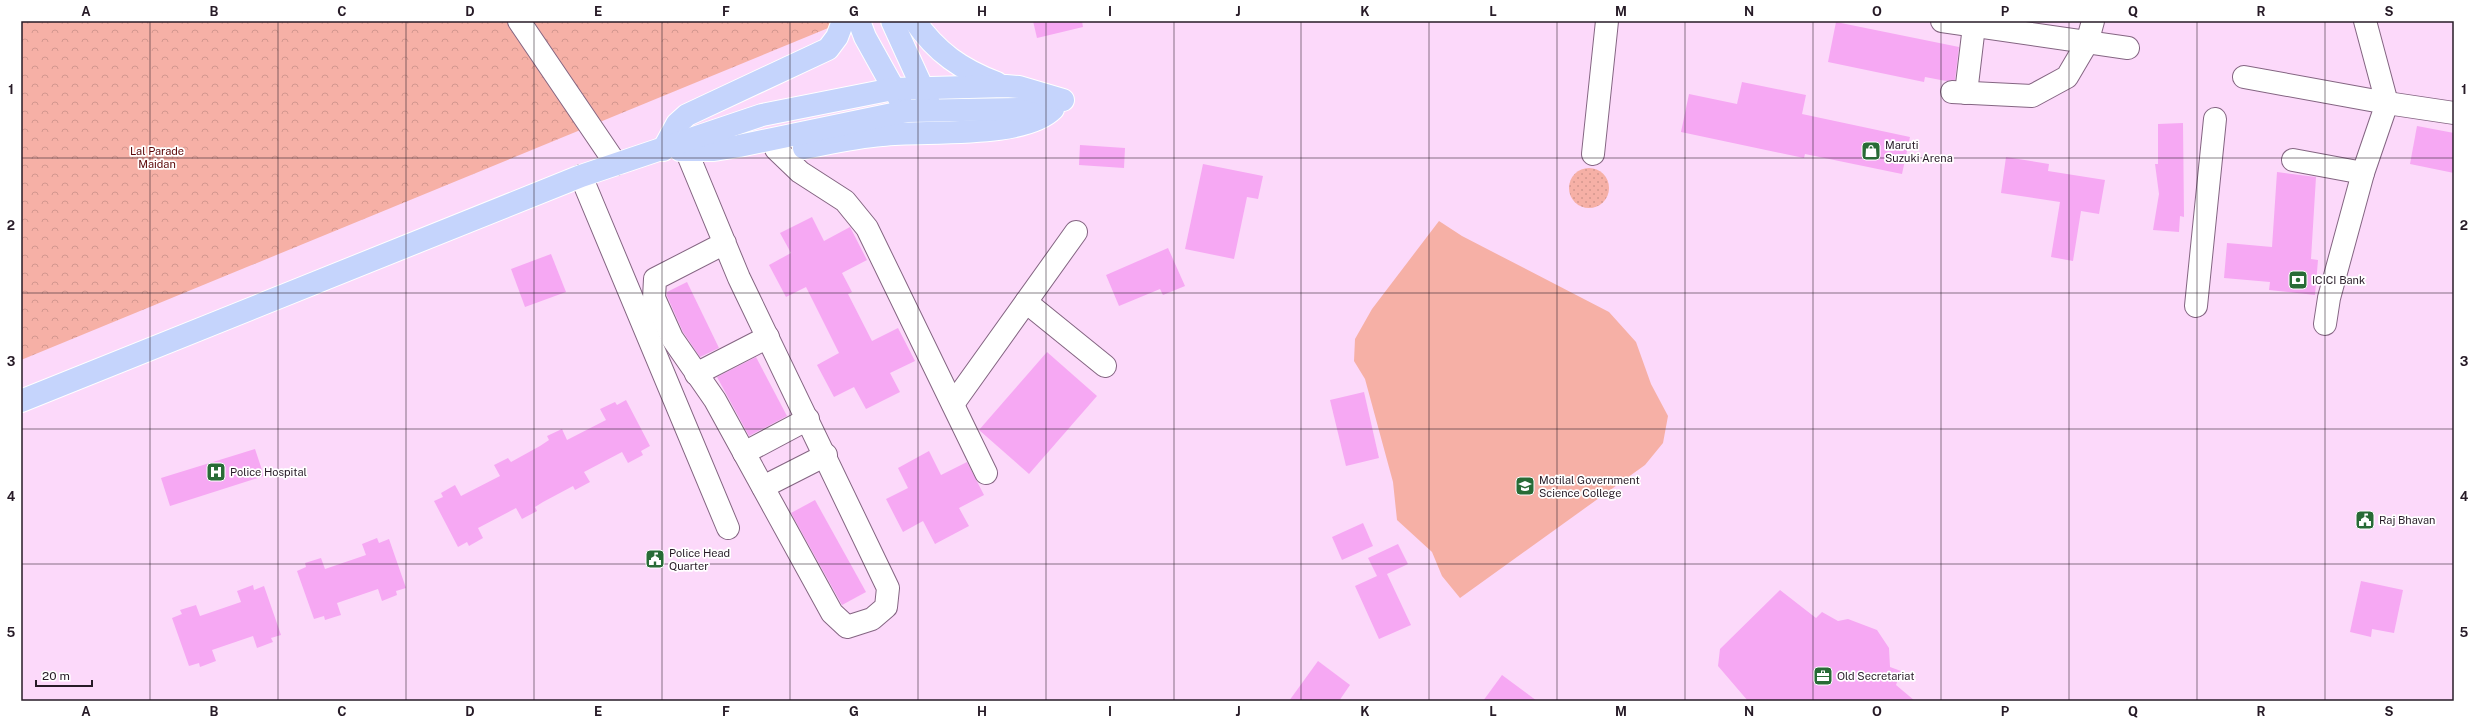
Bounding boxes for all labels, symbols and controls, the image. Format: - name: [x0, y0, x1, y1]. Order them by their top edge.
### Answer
- text: A: [81, 4, 91, 19]
- text: B: [210, 4, 219, 19]
- text: C: [337, 4, 347, 19]
- text: D: [465, 4, 475, 19]
- text: E: [594, 4, 602, 19]
- text: F: [722, 4, 730, 19]
- text: G: [849, 4, 859, 19]
- text: H: [977, 4, 987, 19]
- text: I: [1108, 4, 1112, 19]
- text: J: [1235, 4, 1241, 19]
- text: K: [1360, 4, 1370, 19]
- text: L: [1489, 4, 1497, 19]
- text: M: [1615, 4, 1627, 19]
- text: N: [1744, 4, 1754, 19]
- text: O: [1872, 4, 1882, 19]
- text: P: [2001, 4, 2010, 19]
- text: Q: [2128, 4, 2138, 19]
- text: R: [2256, 4, 2266, 19]
- text: S: [2385, 4, 2394, 19]
- text: 1: [8, 82, 14, 97]
- text: 1: [2461, 82, 2467, 97]
- place label: Maruti Suzuki Arena: [1885, 139, 1953, 164]
- shop icon: Maruti Suzuki Arena: [1860, 140, 1882, 162]
- park label: Lal Parade Maidan: [130, 145, 184, 170]
- text: 2: [7, 218, 15, 233]
- text: 2: [2460, 218, 2468, 233]
- bank icon: ICICI Bank: [2287, 269, 2309, 291]
- place label: ICICI Bank: [2312, 274, 2365, 286]
- text: 3: [7, 354, 16, 369]
- text: 3: [2460, 354, 2469, 369]
- hospital icon: Police Hospital: [205, 461, 227, 483]
- place label: Police Hospital: [230, 466, 307, 478]
- place label: Motilal Government Science College: [1539, 474, 1640, 499]
- school or university icon: Motilal Government Science College: [1514, 475, 1536, 497]
- text: 4: [7, 489, 16, 504]
- text: 4: [2460, 489, 2469, 504]
- public building icon: Raj Bhavan: [2354, 509, 2376, 531]
- place label: Raj Bhavan: [2379, 514, 2435, 526]
- place label: Police Head Quarter: [669, 547, 730, 572]
- public building icon: Police Head Quarter: [644, 548, 666, 570]
- text: 5: [7, 625, 16, 640]
- text: 5: [2460, 625, 2469, 640]
- scale bar: [36, 662, 92, 688]
- office icon: Old Secretariat: [1812, 665, 1834, 687]
- text: 20 m: [42, 669, 70, 683]
- place label: Old Secretariat: [1837, 670, 1914, 682]
- text: A: [81, 704, 91, 719]
- text: B: [210, 704, 219, 719]
- text: C: [337, 704, 347, 719]
- text: D: [465, 704, 475, 719]
- text: E: [594, 704, 602, 719]
- text: F: [722, 704, 730, 719]
- text: G: [849, 704, 859, 719]
- text: H: [977, 704, 987, 719]
- text: I: [1108, 704, 1112, 719]
- text: J: [1235, 704, 1241, 719]
- text: K: [1360, 704, 1370, 719]
- text: L: [1489, 704, 1497, 719]
- text: M: [1615, 704, 1627, 719]
- text: N: [1744, 704, 1754, 719]
- text: O: [1872, 704, 1882, 719]
- text: P: [2001, 704, 2010, 719]
- text: Q: [2128, 704, 2138, 719]
- text: R: [2256, 704, 2266, 719]
- text: S: [2385, 704, 2394, 719]

